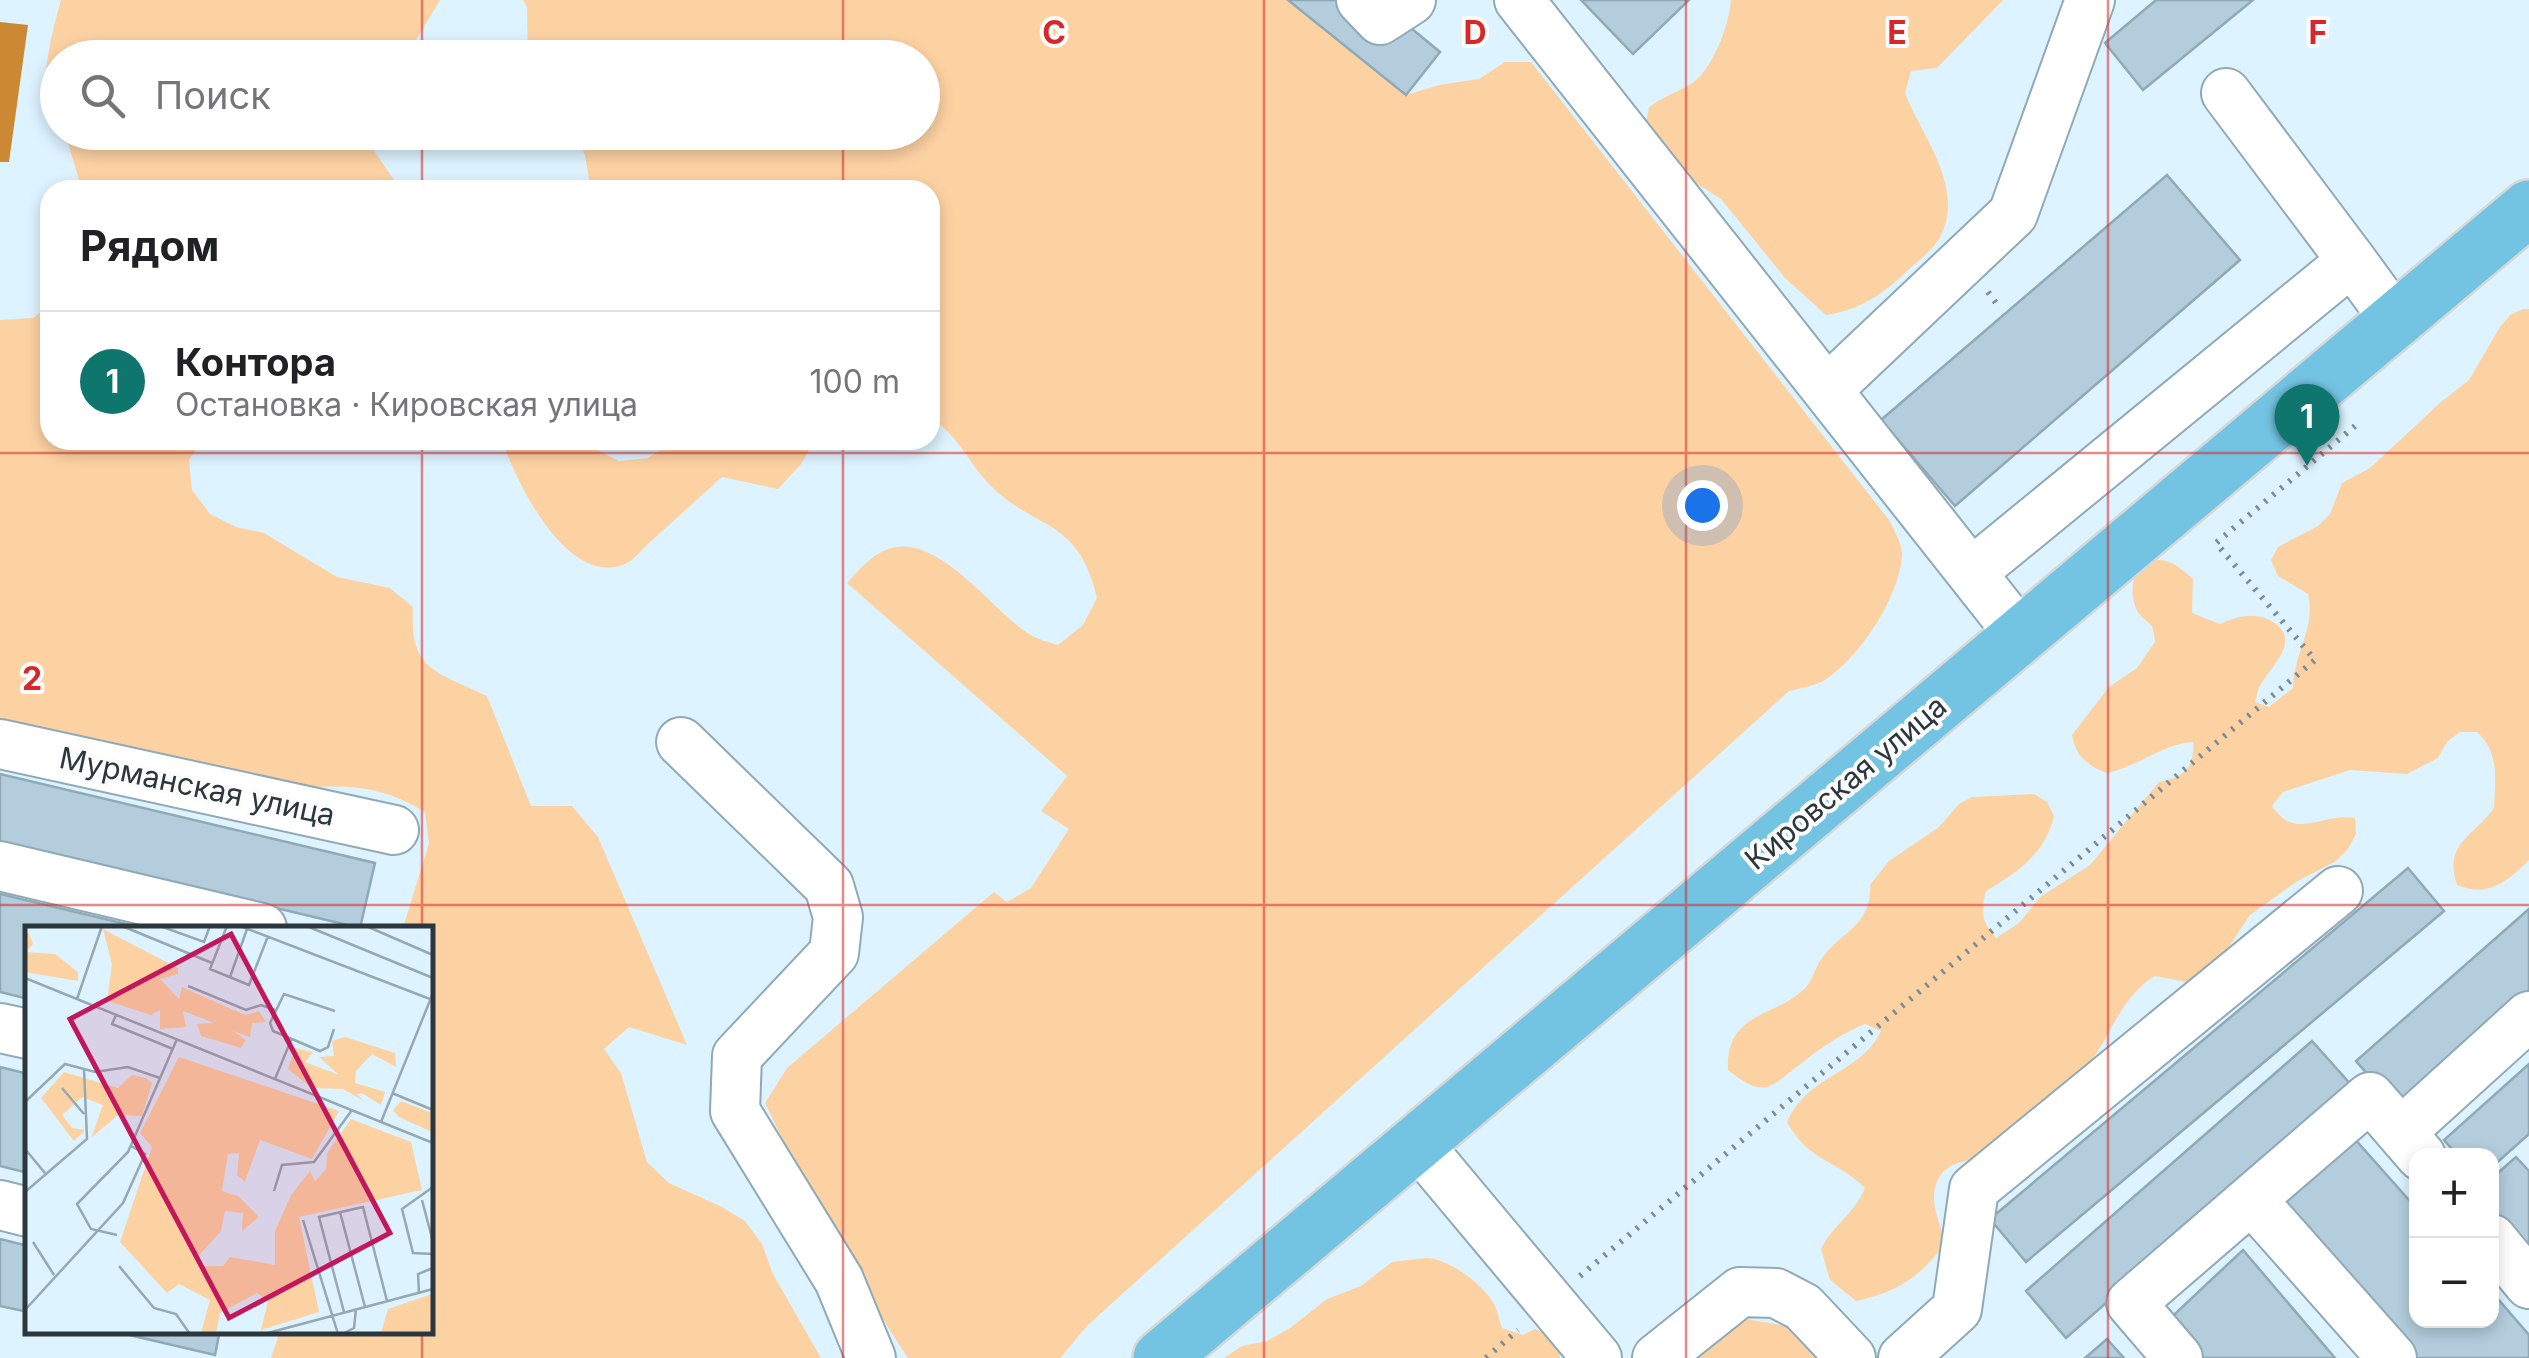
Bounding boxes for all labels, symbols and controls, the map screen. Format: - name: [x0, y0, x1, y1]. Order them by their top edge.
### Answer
- text: C: [1042, 13, 1066, 52]
- text: D: [1463, 13, 1487, 52]
- text: E: [1887, 13, 1907, 52]
- text: F: [2309, 13, 2327, 52]
- search box: [40, 40, 940, 150]
- icon: search: [75, 68, 130, 123]
- text: Поиск: [155, 72, 271, 118]
- text: Рядом: [80, 220, 219, 271]
- text: Контора: [175, 339, 336, 385]
- text: 1: [106, 362, 119, 401]
- text: 100 m: [810, 362, 900, 401]
- pin: 1: [2274, 384, 2340, 466]
- text: Остановка · Кировская улица: [175, 385, 638, 424]
- your location: [1677, 480, 1728, 531]
- text: 2: [22, 659, 42, 698]
- street label: Кировская улица: [1737, 688, 1953, 877]
- street label: Мурманская улица: [56, 739, 338, 833]
- inset map: [25, 926, 432, 1333]
- map controls: [2409, 1148, 2499, 1328]
- button: +: [2409, 1148, 2499, 1238]
- button: −: [2409, 1238, 2499, 1328]

